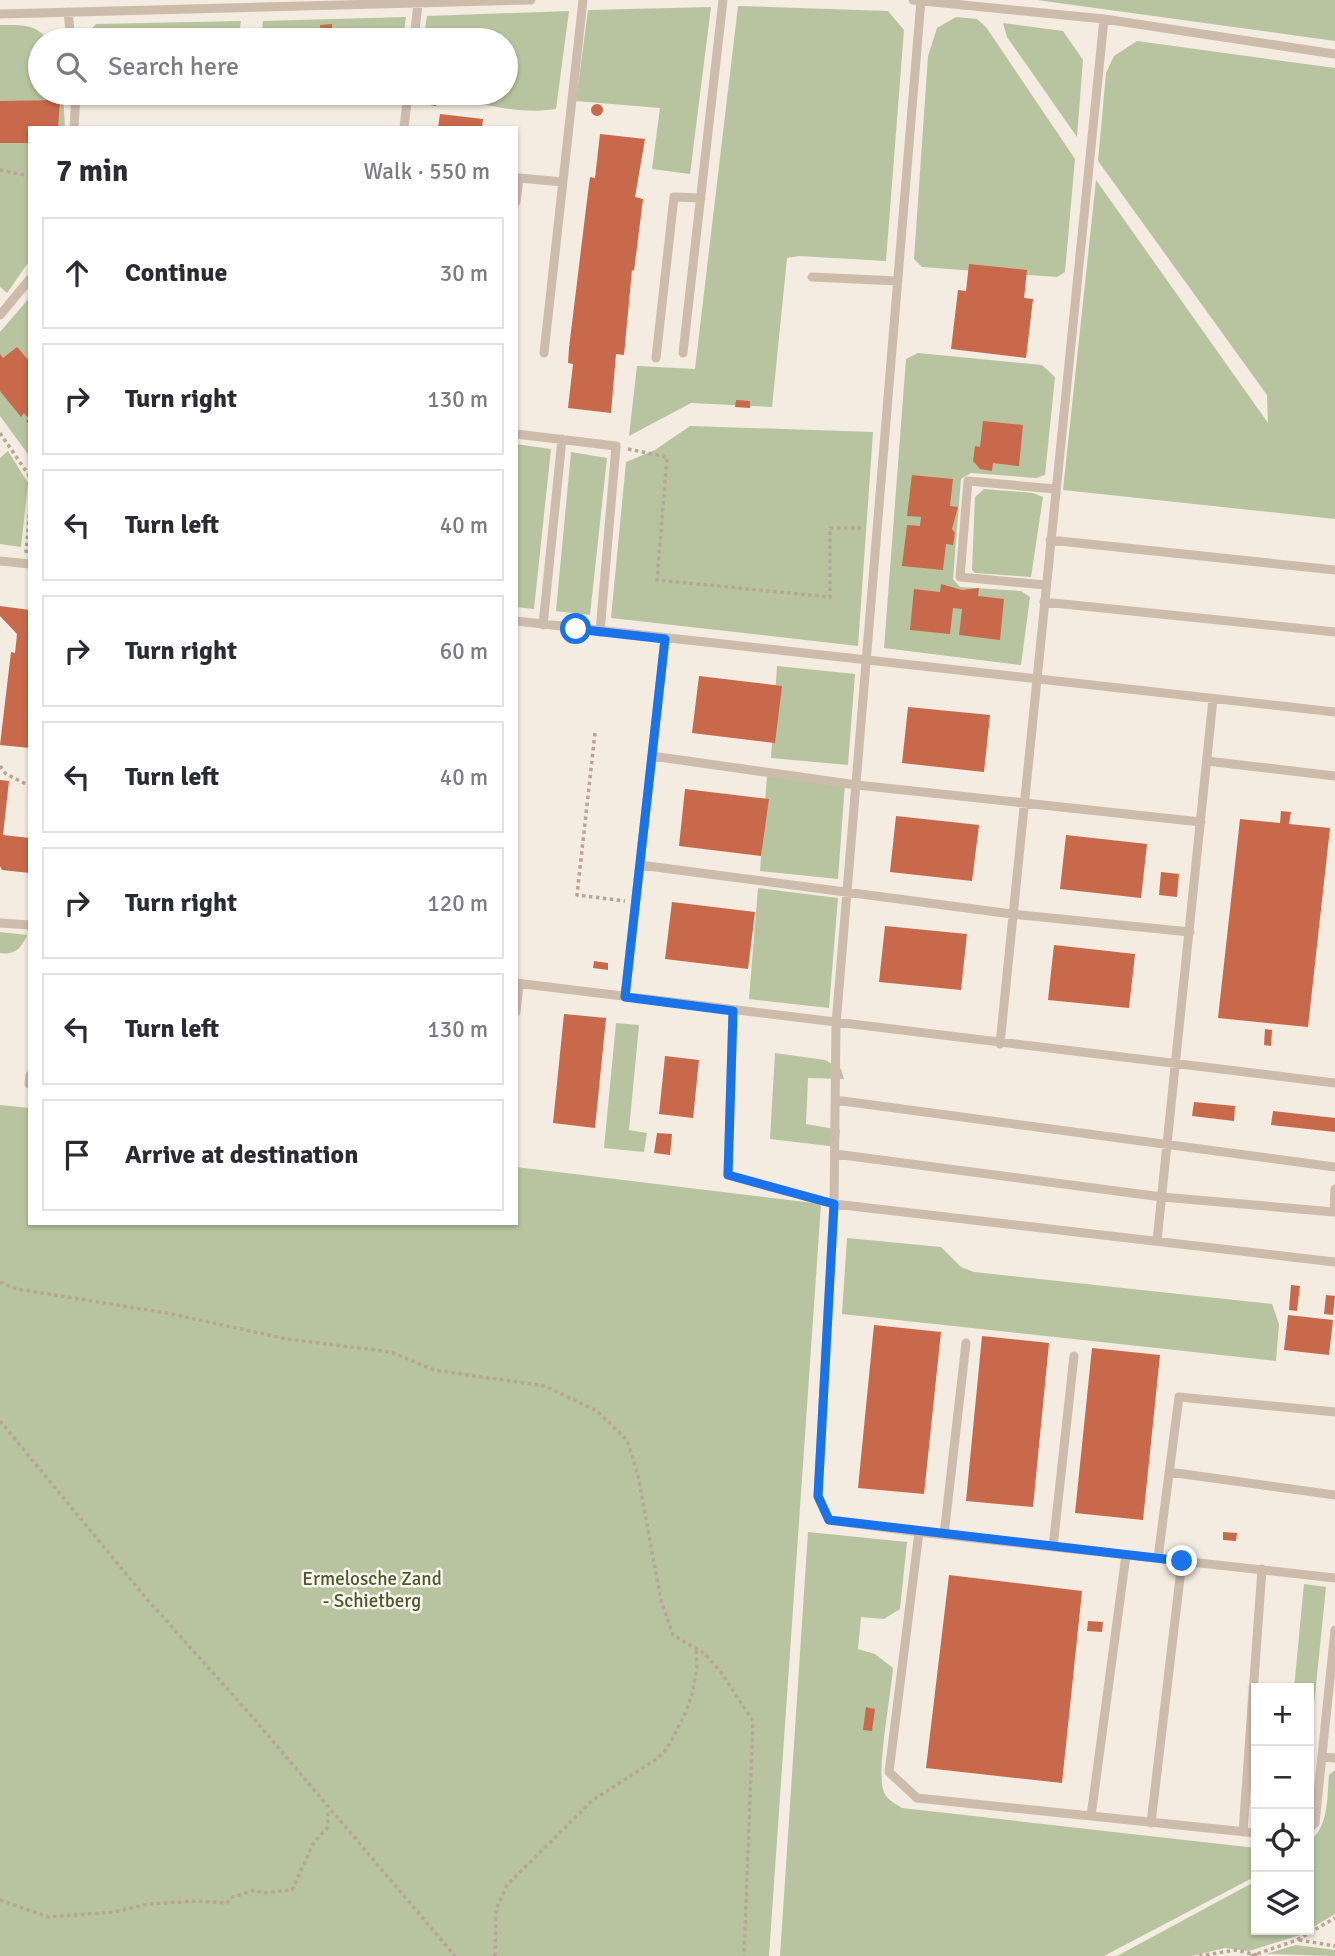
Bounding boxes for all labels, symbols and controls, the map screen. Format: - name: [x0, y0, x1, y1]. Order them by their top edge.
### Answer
- search box: [28, 28, 518, 105]
- icon: search: [52, 48, 90, 86]
- text: Search here: [108, 51, 239, 83]
- text: 7 min: [56, 153, 128, 190]
- text: Walk · 550 m: [364, 157, 490, 186]
- icon: ahead: [58, 254, 96, 292]
- text: Continue: [125, 257, 227, 289]
- text: 30 m: [440, 259, 488, 288]
- icon: right: [58, 380, 96, 418]
- text: Turn right: [125, 383, 237, 415]
- text: 130 m: [427, 385, 488, 414]
- icon: left: [58, 506, 96, 544]
- text: Turn left: [125, 509, 219, 541]
- text: 40 m: [440, 511, 488, 540]
- route start: [560, 613, 591, 644]
- icon: right: [58, 632, 96, 670]
- text: Turn right: [125, 635, 237, 667]
- text: 60 m: [440, 637, 488, 666]
- icon: left: [58, 758, 96, 796]
- text: Turn left: [125, 761, 219, 793]
- text: 40 m: [440, 763, 488, 792]
- icon: right: [58, 884, 96, 922]
- text: Turn right: [125, 887, 237, 919]
- text: 120 m: [427, 889, 488, 918]
- icon: left: [58, 1010, 96, 1048]
- text: Turn left: [125, 1013, 219, 1045]
- text: 130 m: [427, 1015, 488, 1044]
- icon: arrive: [58, 1136, 96, 1174]
- text: Arrive at destination: [125, 1139, 358, 1171]
- route end: [1166, 1545, 1197, 1576]
- park label: Ermelosche Zand - Schietberg: [302, 1567, 442, 1613]
- map controls: [1251, 1683, 1314, 1935]
- button: +: [1251, 1683, 1314, 1746]
- button: −: [1251, 1746, 1314, 1809]
- button: locate: [1251, 1809, 1314, 1872]
- button: layers: [1251, 1872, 1314, 1935]

